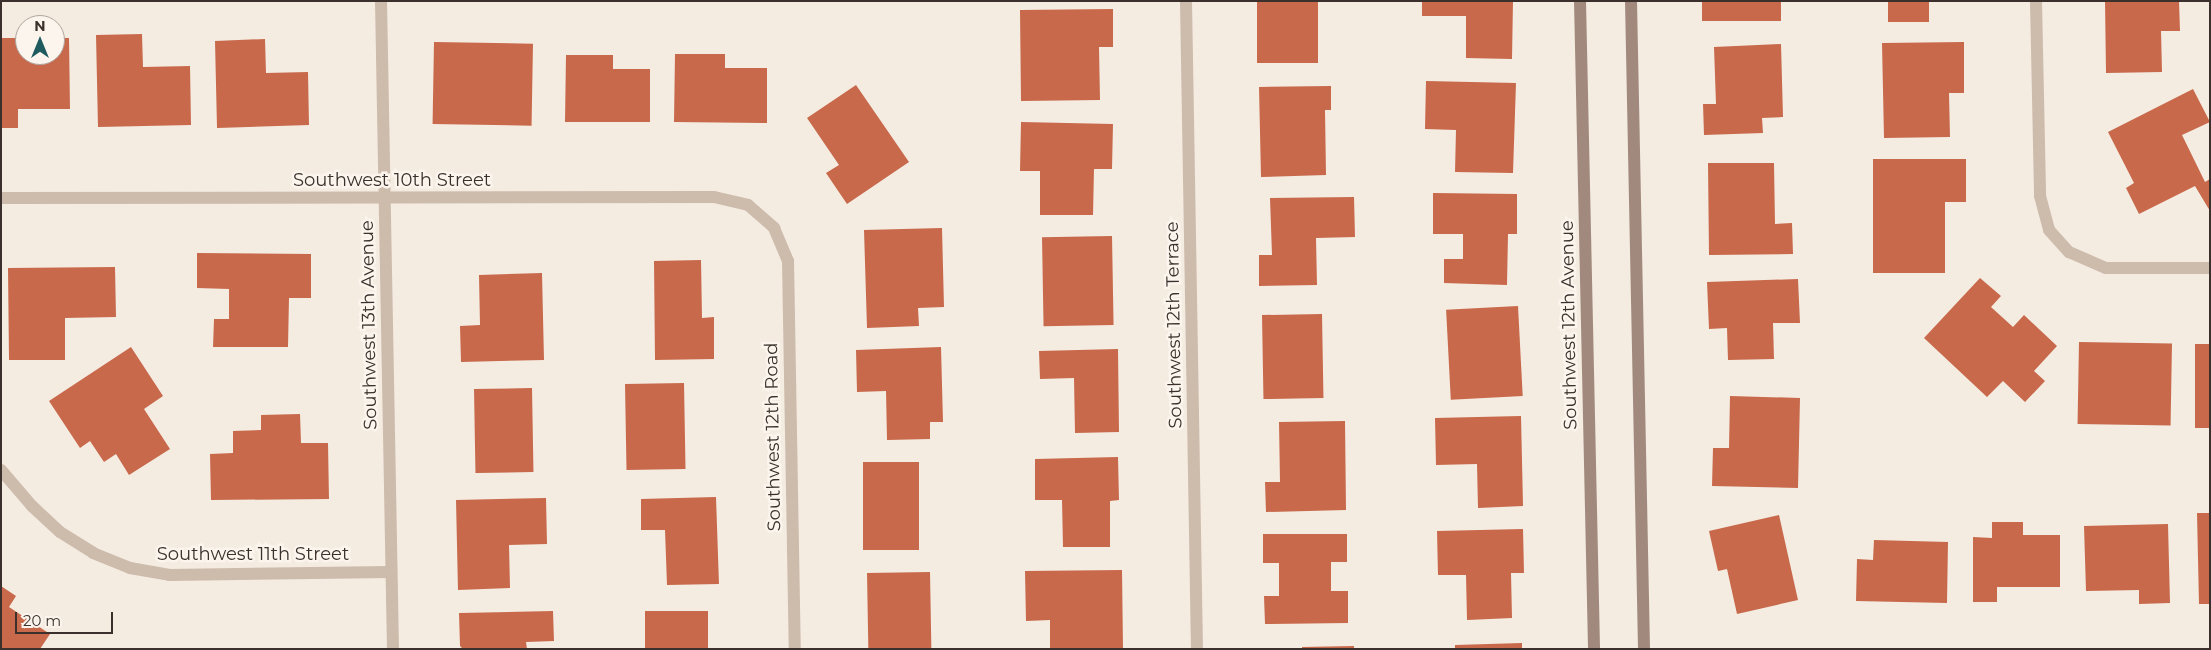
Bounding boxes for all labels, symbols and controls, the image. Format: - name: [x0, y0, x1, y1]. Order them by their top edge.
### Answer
- north arrow: [15, 15, 65, 65]
- text: N: [34, 17, 46, 35]
- street label: Southwest 10th Street: [293, 169, 491, 191]
- street label: Southwest 13th Avenue: [356, 220, 382, 430]
- street label: Southwest 12th Avenue: [1556, 220, 1582, 430]
- street label: Southwest 12th Terrace: [1161, 221, 1187, 429]
- street label: Southwest 12th Road: [761, 342, 785, 532]
- street label: Southwest 11th Street: [157, 543, 349, 565]
- scale bar: [18, 602, 115, 634]
- text: 20 m: [23, 611, 61, 630]

